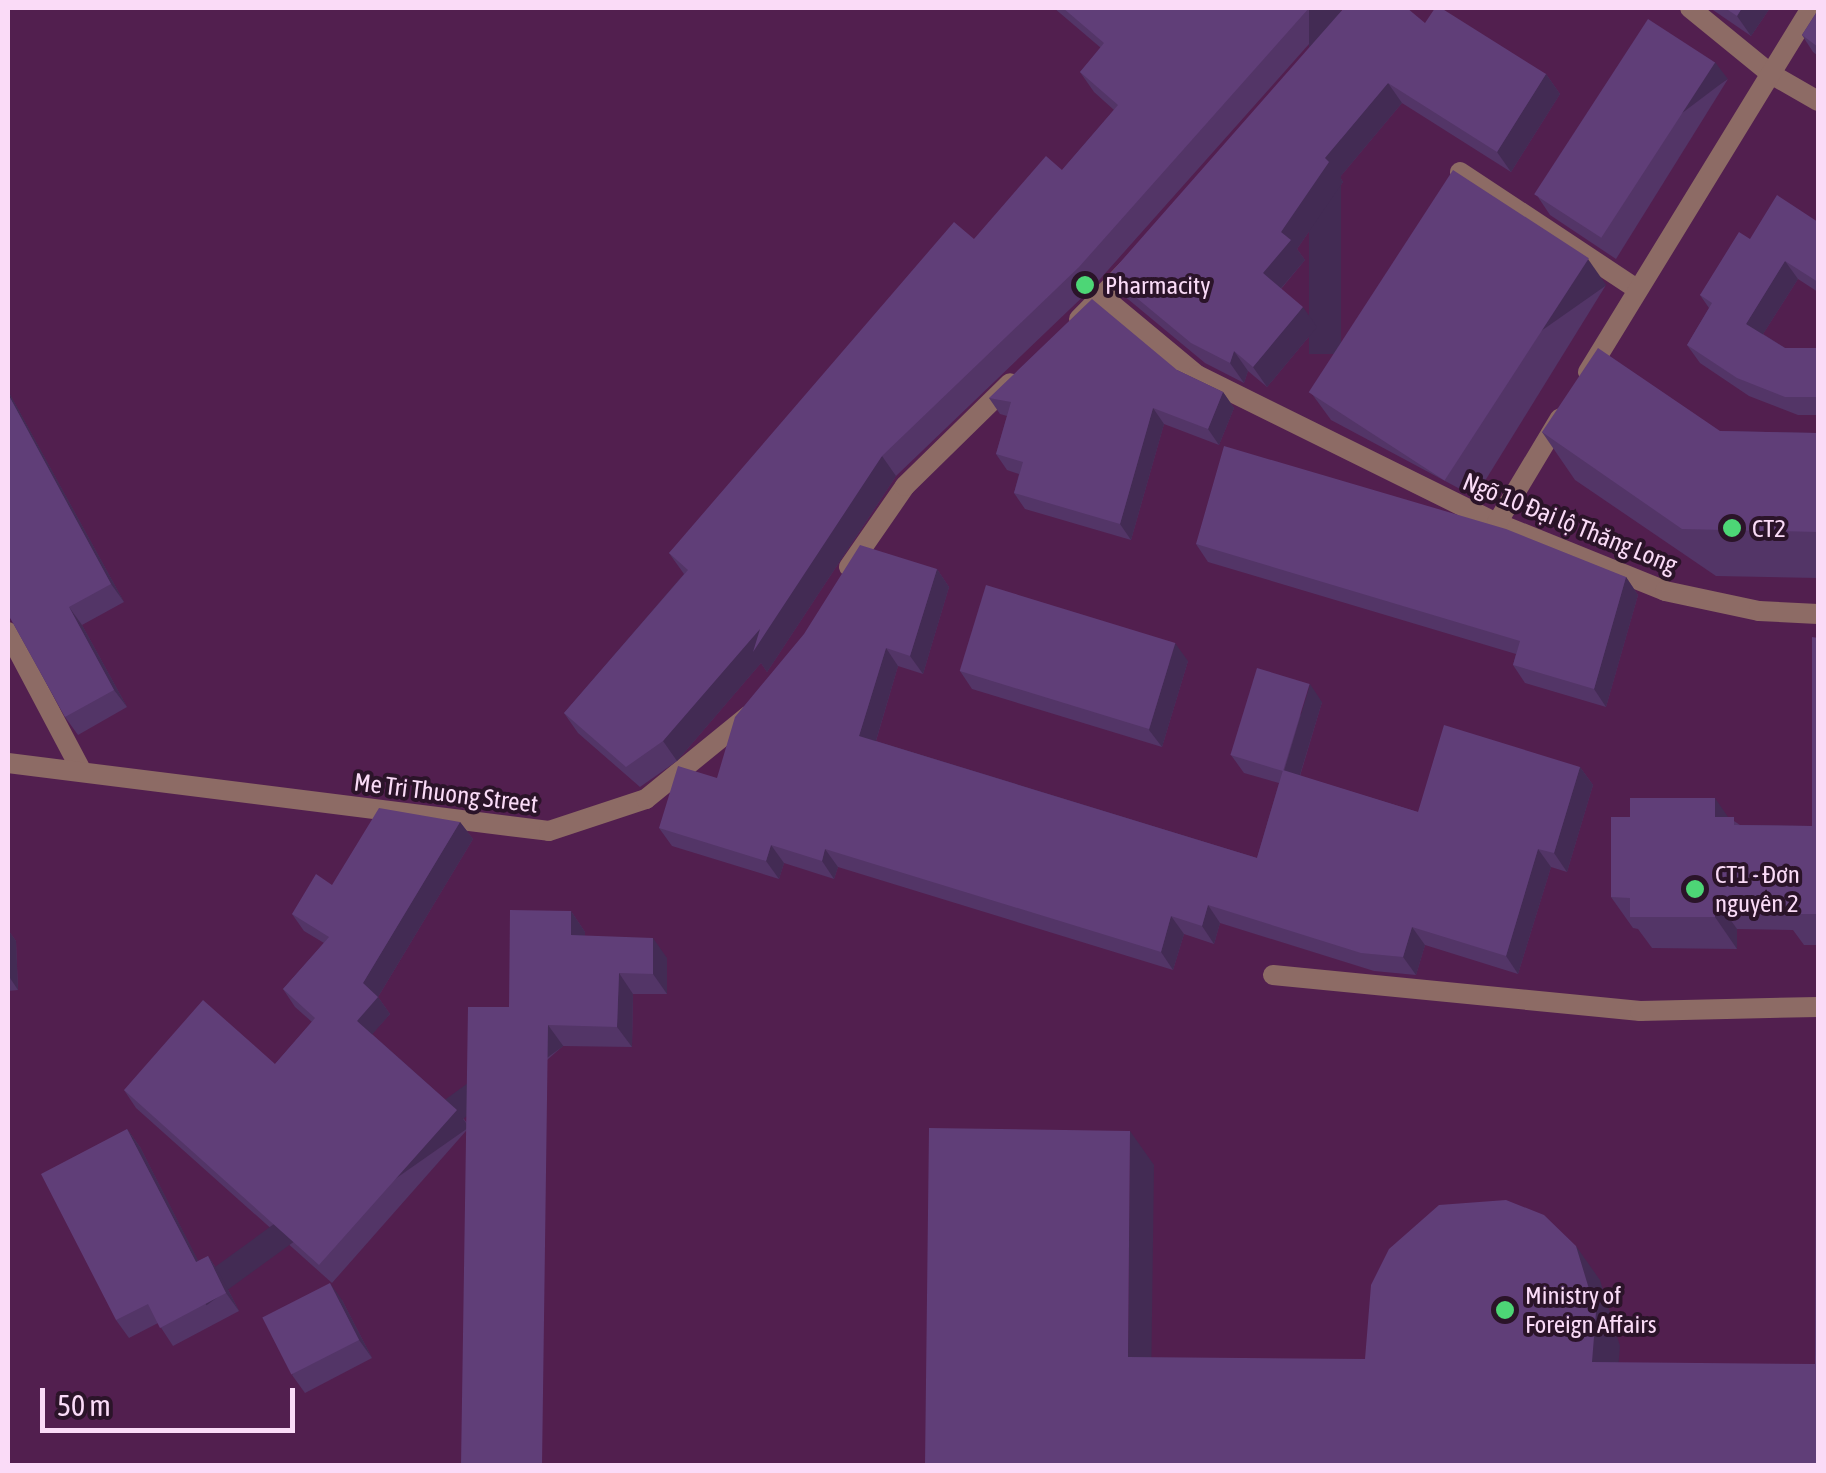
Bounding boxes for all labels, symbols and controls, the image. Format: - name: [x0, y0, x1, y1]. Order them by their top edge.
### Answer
- place label: Pharmacity: [1105, 270, 1210, 300]
- marker: Pharmacity: [1074, 274, 1096, 296]
- street label: Ngõ 10 Đại lộ Thăng Long: [1459, 466, 1681, 580]
- place label: CT2: [1752, 513, 1786, 543]
- marker: CT2: [1721, 517, 1743, 539]
- street label: Me Tri Thuong Street: [352, 767, 540, 819]
- place label: CT1 - Đơn nguyên 2: [1715, 860, 1800, 919]
- marker: CT1 - Đơn nguyên 2: [1684, 878, 1706, 900]
- place label: Ministry of Foreign Affairs: [1525, 1281, 1656, 1340]
- marker: Ministry of Foreign Affairs: [1494, 1299, 1516, 1321]
- scale bar: [45, 1368, 300, 1430]
- text: 50 m: [57, 1388, 111, 1422]

